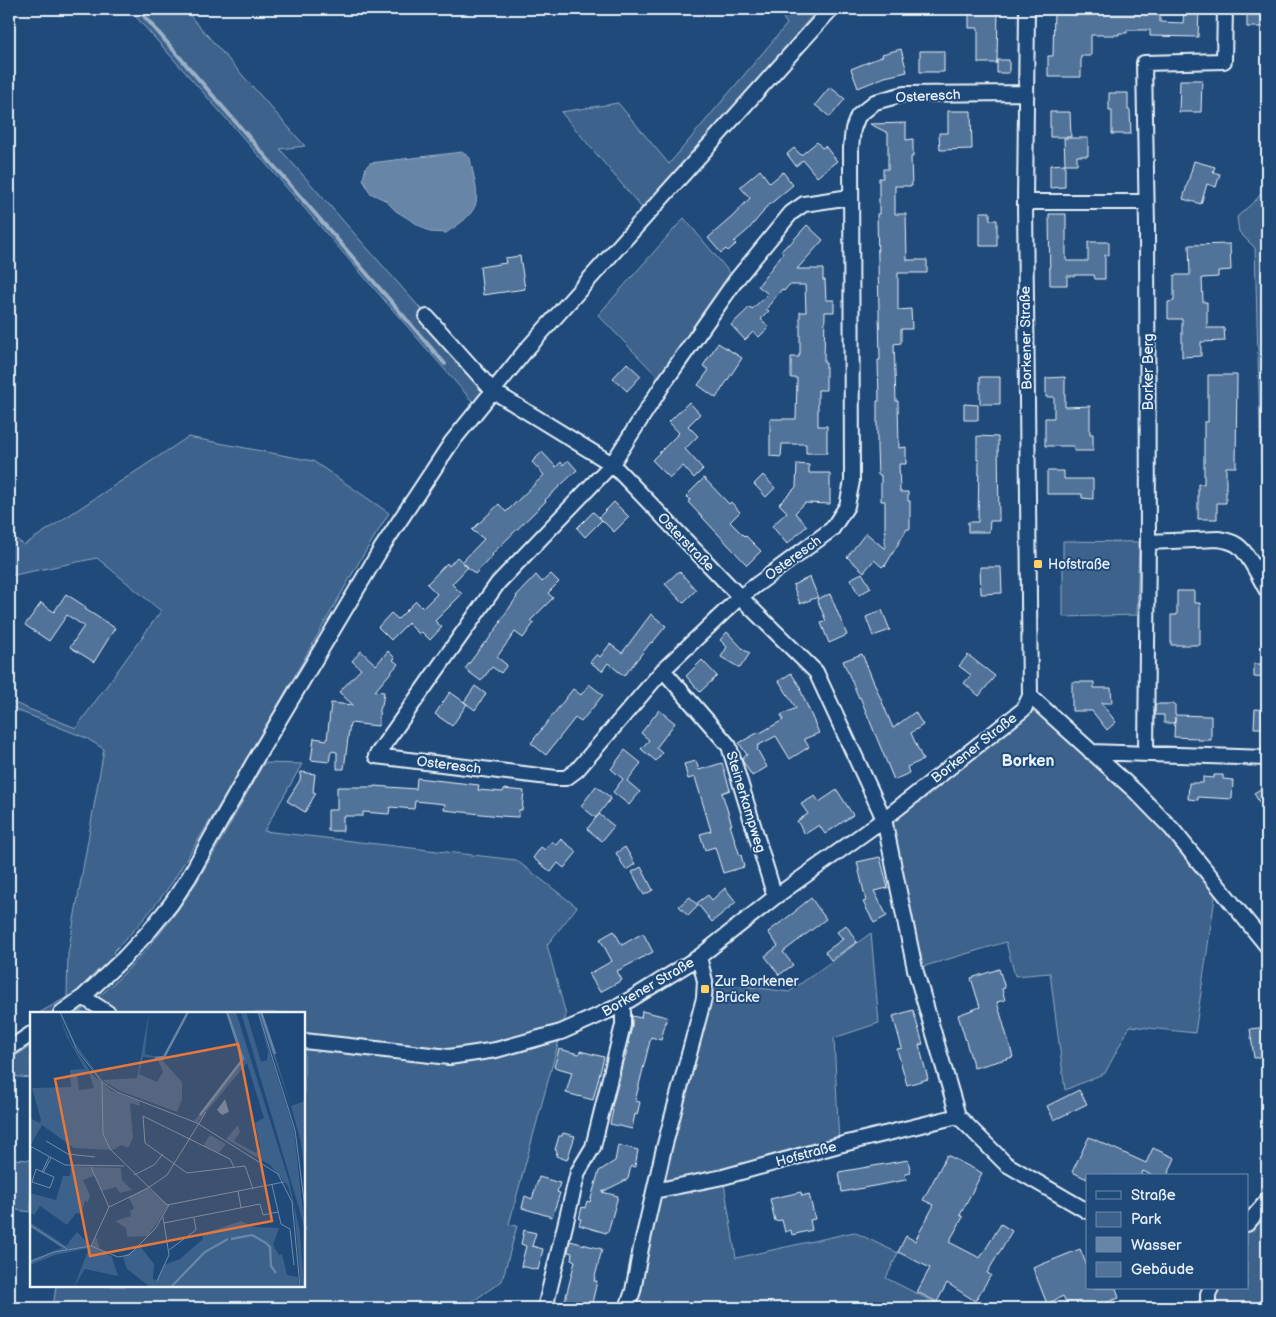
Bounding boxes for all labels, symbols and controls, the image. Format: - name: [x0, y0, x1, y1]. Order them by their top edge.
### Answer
- street label: Osteresch: [895, 86, 961, 106]
- street label: Borkener Straße: [1017, 286, 1035, 390]
- street label: Borker Berg: [1140, 333, 1157, 411]
- street label: Osterstraße: [654, 509, 718, 575]
- street label: Osteresch: [762, 532, 824, 584]
- place label: Hofstraße: [1048, 556, 1110, 573]
- marker: Hofstraße: [1032, 558, 1044, 570]
- street label: Borkener Straße: [928, 709, 1020, 787]
- street label: Steinerkampweg: [723, 749, 769, 855]
- district label: Borken: [1002, 752, 1055, 771]
- street label: Osteresch: [416, 753, 483, 777]
- street label: Borkener Straße: [599, 954, 697, 1020]
- place label: Zur Borkener Brücke: [714, 973, 800, 1006]
- marker: Zur Borkener Brücke: [699, 983, 711, 995]
- inset map: [30, 1012, 305, 1287]
- street label: Hofstraße: [774, 1138, 838, 1170]
- legend: [1086, 1174, 1248, 1290]
- text: Straße: [1131, 1186, 1176, 1205]
- text: Park: [1131, 1210, 1162, 1229]
- text: Wasser: [1131, 1236, 1182, 1255]
- text: Gebäude: [1131, 1260, 1194, 1279]

